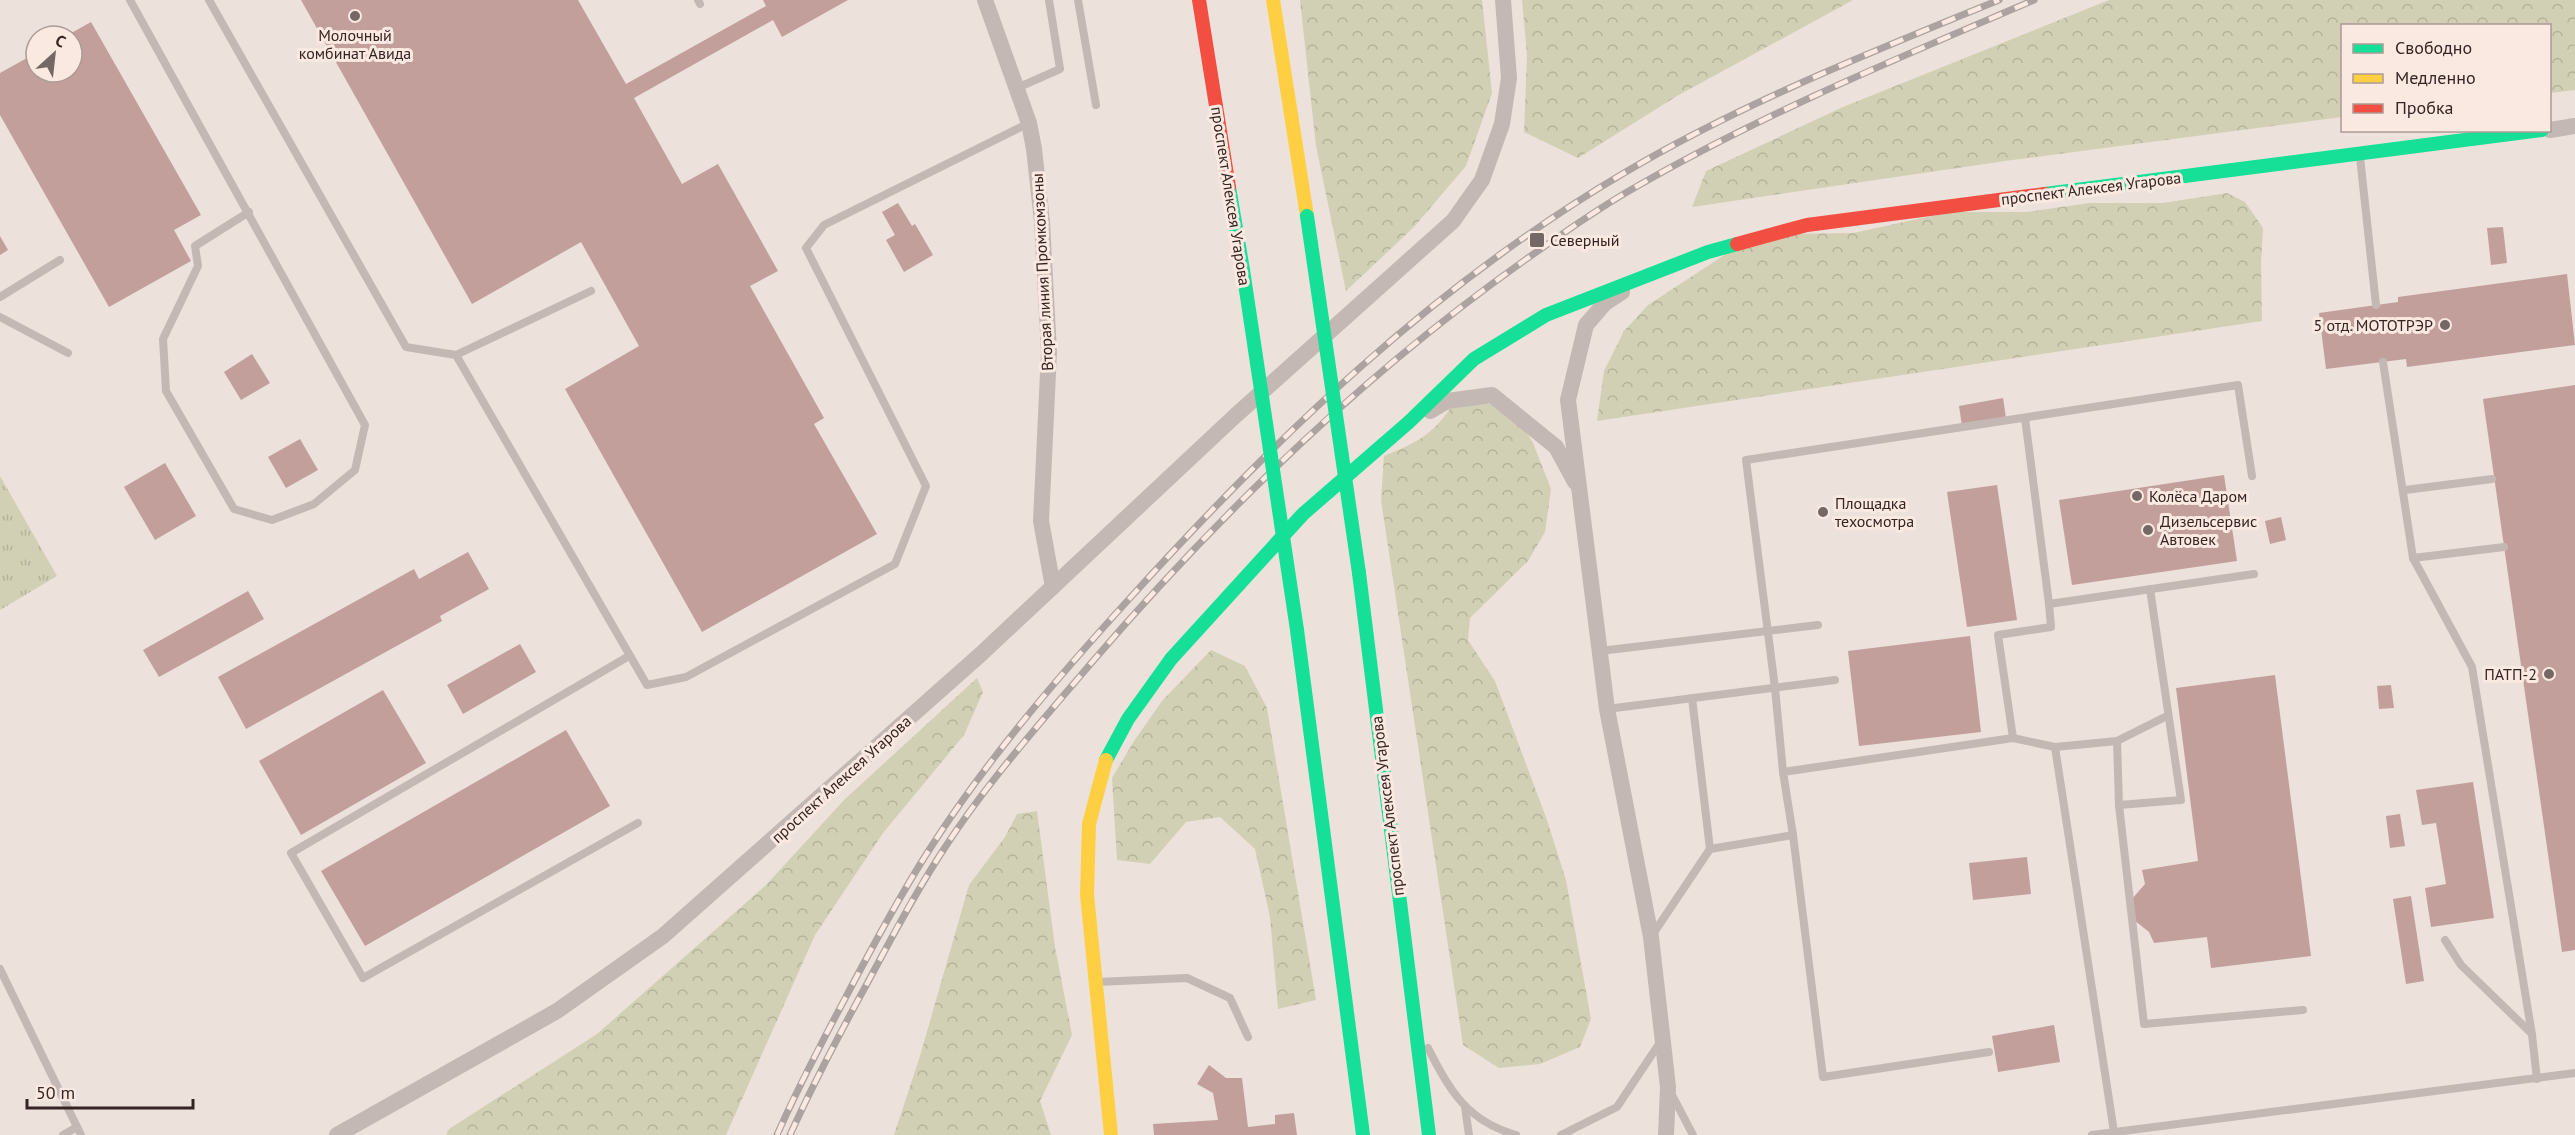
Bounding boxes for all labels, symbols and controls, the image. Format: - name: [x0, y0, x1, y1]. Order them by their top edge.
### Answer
- marker: Молочный комбинат Авида: [348, 9, 362, 23]
- north arrow: [24, 24, 84, 84]
- legend: [2341, 24, 2551, 132]
- place label: Молочный комбинат Авида: [299, 25, 411, 63]
- text: С: [52, 30, 69, 52]
- text: Свободно: [2395, 36, 2472, 59]
- text: Медленно: [2395, 66, 2476, 89]
- text: Пробка: [2395, 96, 2453, 119]
- street label: проспект Алексея Угарова: [1207, 105, 1255, 287]
- street label: проспект Алексея Угарова: [2000, 167, 2182, 209]
- street label: Вторая линия Промкомзоны: [1027, 173, 1057, 371]
- place label: Северный: [1550, 230, 1619, 250]
- marker: Северный: [1528, 231, 1546, 249]
- place label: 5 отд. МОТОТРЭР: [2313, 315, 2433, 335]
- marker: 5 отд. МОТОТРЭР: [2438, 318, 2452, 332]
- place label: Колёса Даром: [2149, 486, 2247, 506]
- marker: Колёса Даром: [2130, 489, 2144, 503]
- place label: Площадка техосмотра: [1835, 493, 1914, 531]
- marker: Площадка техосмотра: [1816, 505, 1830, 519]
- place label: Дизельсервис Автовек: [2160, 511, 2257, 549]
- marker: Дизельсервис Автовек: [2141, 523, 2155, 537]
- place label: ПАТП-2: [2484, 664, 2537, 684]
- marker: ПАТП-2: [2542, 667, 2556, 681]
- street label: проспект Алексея Угарова: [767, 711, 915, 847]
- street label: проспект Алексея Угарова: [1366, 715, 1408, 897]
- scale bar: [27, 1072, 194, 1110]
- text: 50 m: [36, 1081, 75, 1104]

